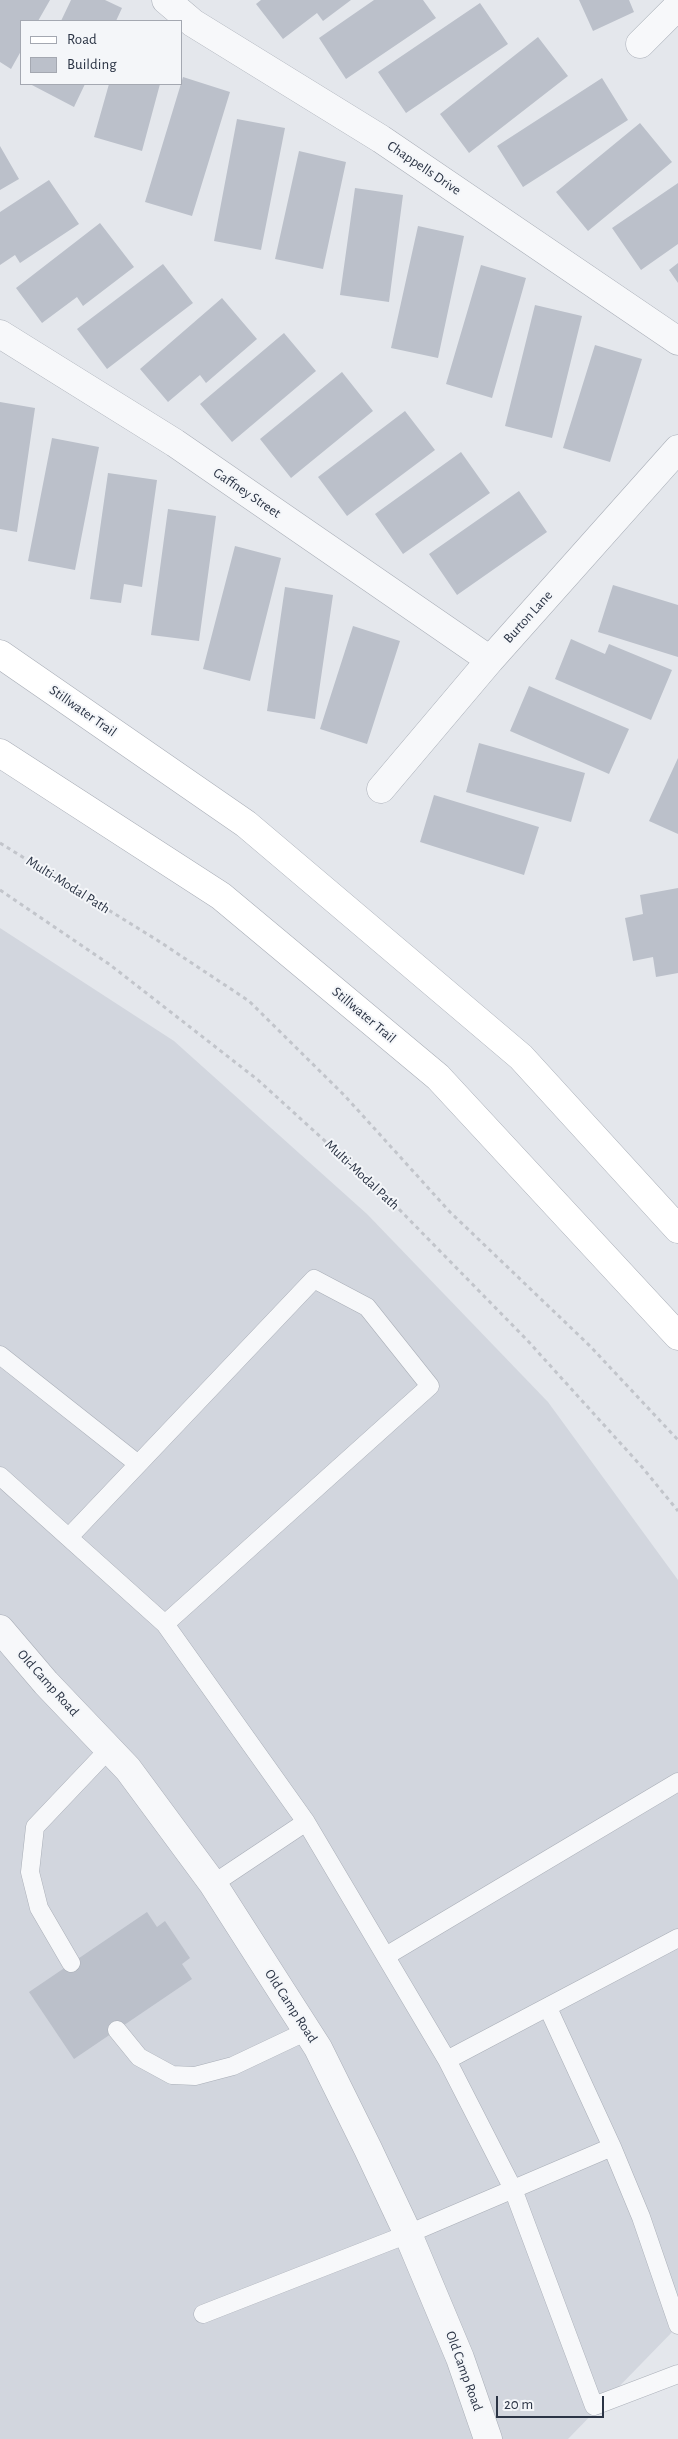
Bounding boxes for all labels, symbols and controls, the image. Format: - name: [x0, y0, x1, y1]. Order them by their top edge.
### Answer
- legend: [20, 20, 182, 85]
- text: Road: [67, 32, 97, 47]
- text: Building: [67, 57, 117, 72]
- street label: Chappells Drive: [384, 137, 464, 199]
- street label: Gaffney Street: [210, 464, 284, 522]
- street label: Burton Lane: [500, 587, 556, 647]
- street label: Stillwater Trail: [46, 682, 120, 740]
- street label: Multi-Modal Path: [23, 853, 113, 917]
- street label: Stillwater Trail: [329, 983, 399, 1047]
- street label: Multi-Modal Path: [321, 1136, 403, 1214]
- street label: Old Camp Road: [14, 1646, 82, 1720]
- street label: Old Camp Road: [261, 1966, 321, 2046]
- street label: Old Camp Road: [442, 2329, 486, 2413]
- scale bar: [498, 2386, 606, 2418]
- text: 20 m: [504, 2397, 533, 2412]

